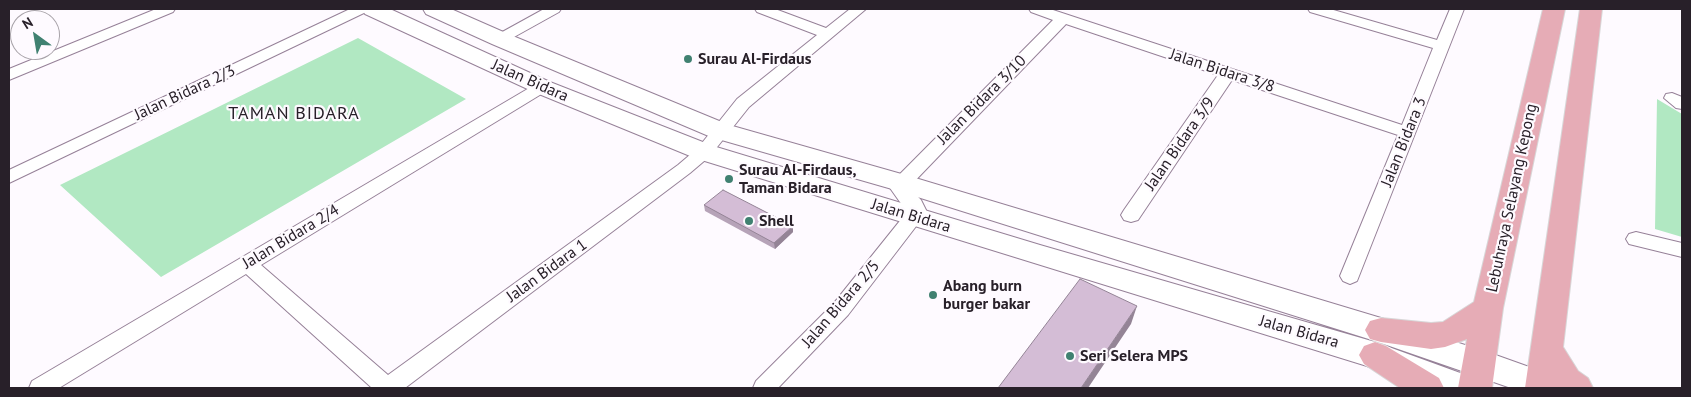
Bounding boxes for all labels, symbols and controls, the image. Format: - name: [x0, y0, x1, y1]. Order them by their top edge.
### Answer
- north arrow: [10, 10, 60, 60]
- text: N: [19, 13, 36, 33]
- street label: Jalan Bidara 3/8: [1167, 45, 1277, 97]
- place label: Surau Al-Firdaus: [698, 49, 811, 69]
- street label: Jalan Bidara 3/10: [934, 52, 1030, 148]
- marker: Surau Al-Firdaus: [682, 53, 694, 65]
- street label: Jalan Bidara: [489, 56, 571, 106]
- street label: Jalan Bidara 2/3: [131, 61, 239, 125]
- street label: Jalan Bidara 3/9: [1141, 94, 1219, 194]
- street label: Jalan Bidara 3: [1377, 94, 1431, 190]
- street label: Lebuhraya Selayang Kepong: [1483, 102, 1541, 294]
- district label: TAMAN BIDARA: [227, 103, 361, 125]
- place label: Surau Al-Firdaus, Taman Bidara: [739, 160, 856, 198]
- marker: Surau Al-Firdaus, Taman Bidara: [723, 173, 735, 185]
- street label: Jalan Bidara: [869, 195, 953, 237]
- street label: Jalan Bidara 2/4: [239, 201, 343, 273]
- place label: Shell: [759, 211, 794, 231]
- marker: Shell: [743, 215, 755, 227]
- street label: Jalan Bidara 1: [503, 235, 591, 307]
- street label: Jalan Bidara 2/5: [798, 257, 884, 351]
- place label: Abang burn burger bakar: [943, 276, 1030, 314]
- marker: Abang burn burger bakar: [927, 289, 939, 301]
- street label: Jalan Bidara: [1257, 312, 1341, 352]
- place label: Seri Selera MPS: [1080, 346, 1188, 366]
- marker: Seri Selera MPS: [1064, 350, 1076, 362]

